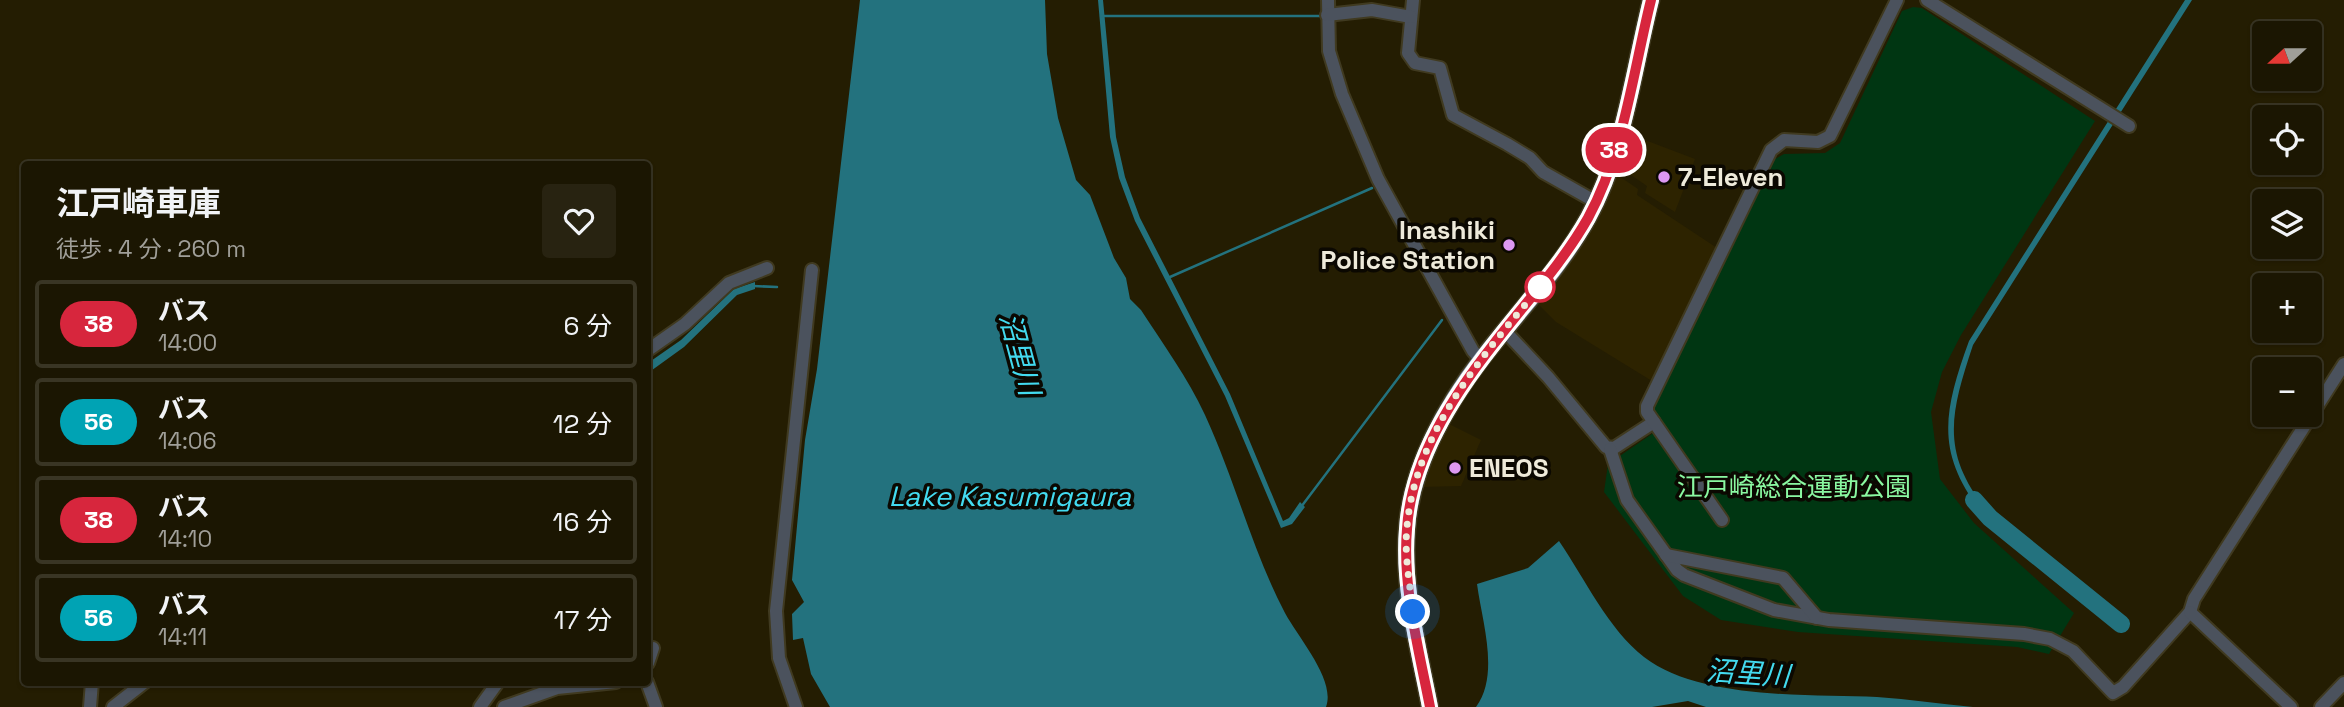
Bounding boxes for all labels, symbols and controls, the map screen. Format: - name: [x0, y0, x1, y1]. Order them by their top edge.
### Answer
- north arrow: [2252, 21, 2322, 91]
- map controls: [2252, 21, 2322, 427]
- button: locate: [2252, 105, 2322, 175]
- line badge: 38: [1582, 127, 1646, 173]
- text: 38: [1600, 134, 1629, 165]
- place label: 7-Eleven: [1678, 160, 1783, 194]
- marker: 7-Eleven: [1656, 169, 1672, 185]
- text: 江戸崎車庫: [56, 183, 221, 225]
- button: heart: [542, 184, 616, 258]
- button: layers: [2252, 189, 2322, 259]
- place label: Inashiki Police Station: [1321, 213, 1495, 277]
- text: 徒歩 · 4 分 · 260 m: [56, 234, 246, 264]
- marker: Inashiki Police Station: [1501, 237, 1517, 253]
- unlabelled marker: [1525, 272, 1555, 302]
- button: +: [2252, 273, 2322, 343]
- text: バス: [158, 294, 210, 328]
- text: 38: [84, 308, 113, 339]
- text: 6 分: [563, 309, 612, 343]
- water label: 沼里川: [992, 309, 1049, 402]
- text: 14:00: [158, 328, 217, 358]
- button: −: [2252, 357, 2322, 427]
- text: バス: [158, 392, 210, 426]
- text: 56: [84, 406, 113, 437]
- text: 12 分: [553, 407, 612, 441]
- text: 14:06: [158, 426, 217, 456]
- place label: ENEOS: [1469, 451, 1549, 485]
- marker: ENEOS: [1447, 460, 1463, 476]
- park label: 江戸崎総合運動公園: [1677, 470, 1911, 504]
- water label: Lake Kasumigaura: [889, 478, 1132, 514]
- text: バス: [158, 490, 210, 524]
- text: 38: [84, 504, 113, 535]
- text: 16 分: [553, 505, 612, 539]
- text: 14:10: [158, 524, 212, 554]
- text: バス: [158, 588, 210, 622]
- your location: [1395, 594, 1430, 629]
- text: 56: [84, 602, 113, 633]
- text: 17 分: [554, 603, 612, 637]
- text: 14:11: [158, 622, 207, 652]
- water label: 沼里川: [1705, 652, 1794, 694]

